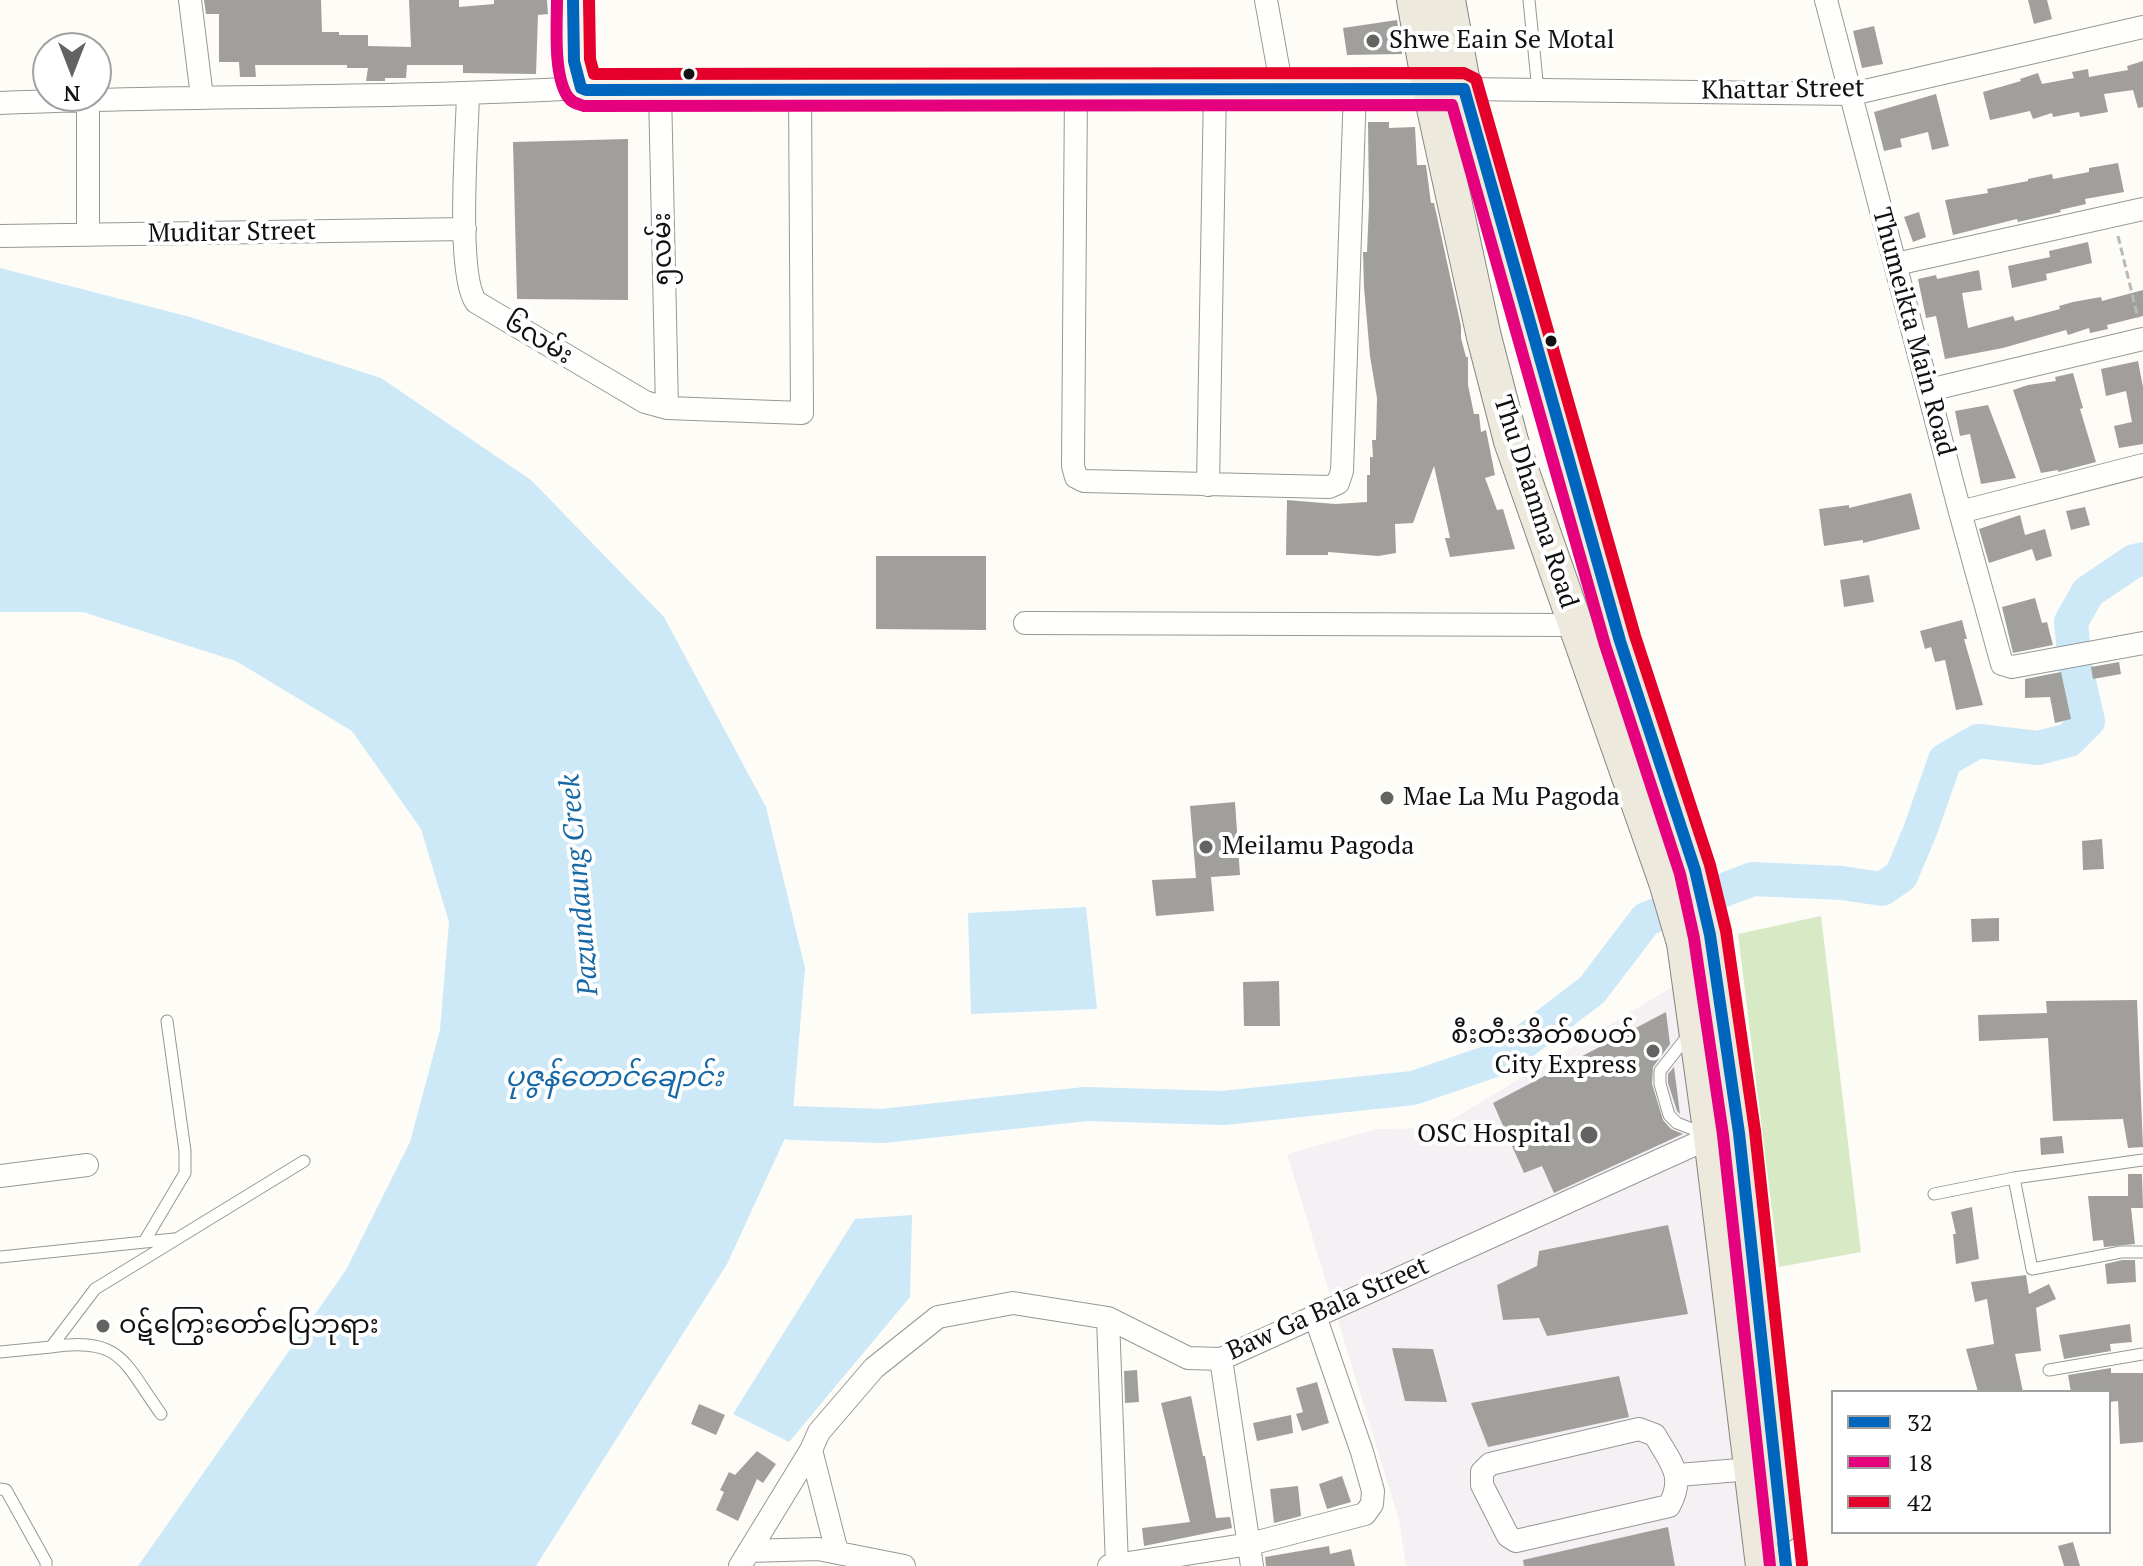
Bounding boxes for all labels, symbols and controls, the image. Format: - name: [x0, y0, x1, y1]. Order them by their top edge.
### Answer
- place label: Shwe Eain Se Motal: [1389, 25, 1615, 57]
- north arrow: [32, 32, 112, 112]
- marker: Shwe Eain Se Motal: [1364, 32, 1382, 50]
- unlabelled marker: [681, 66, 697, 82]
- street label: Khattar Street: [1701, 73, 1865, 107]
- text: N: [64, 80, 80, 109]
- street label: Thumeikta Main Road: [1865, 205, 1961, 459]
- street label: ၅လမ်း: [647, 212, 679, 286]
- street label: Muditar Street: [148, 216, 316, 250]
- street label: ၆လမ်း: [498, 306, 578, 372]
- unlabelled marker: [1543, 333, 1559, 349]
- street label: Thu Dhamma Road: [1486, 392, 1584, 612]
- water label: Pazundaung Creek: [554, 773, 606, 997]
- place label: Mae La Mu Pagoda: [1403, 782, 1620, 814]
- marker: Mae La Mu Pagoda: [1378, 789, 1396, 807]
- place label: Meilamu Pagoda: [1222, 831, 1414, 863]
- marker: Meilamu Pagoda: [1197, 838, 1215, 856]
- place label: စီးတီးအိတ်စပတ် City Express: [1451, 1020, 1637, 1082]
- marker: စီးတီးအိတ်စပတ် City Express: [1644, 1042, 1662, 1060]
- water label: ပုဇွန်တောင်ချောင်း: [505, 1061, 723, 1095]
- place label: OSC Hospital: [1417, 1119, 1571, 1151]
- marker: OSC Hospital: [1578, 1124, 1600, 1146]
- street label: Baw Ga Bala Street: [1222, 1251, 1434, 1367]
- place label: ဝဋ်ကြွေးတော်ပြေဘုရား: [119, 1310, 379, 1342]
- marker: ဝဋ်ကြွေးတော်ပြေဘုရား: [94, 1317, 112, 1335]
- legend: [1831, 1390, 2111, 1534]
- text: 32: [1907, 1406, 1933, 1438]
- text: 18: [1907, 1446, 1933, 1478]
- text: 42: [1907, 1486, 1933, 1518]

